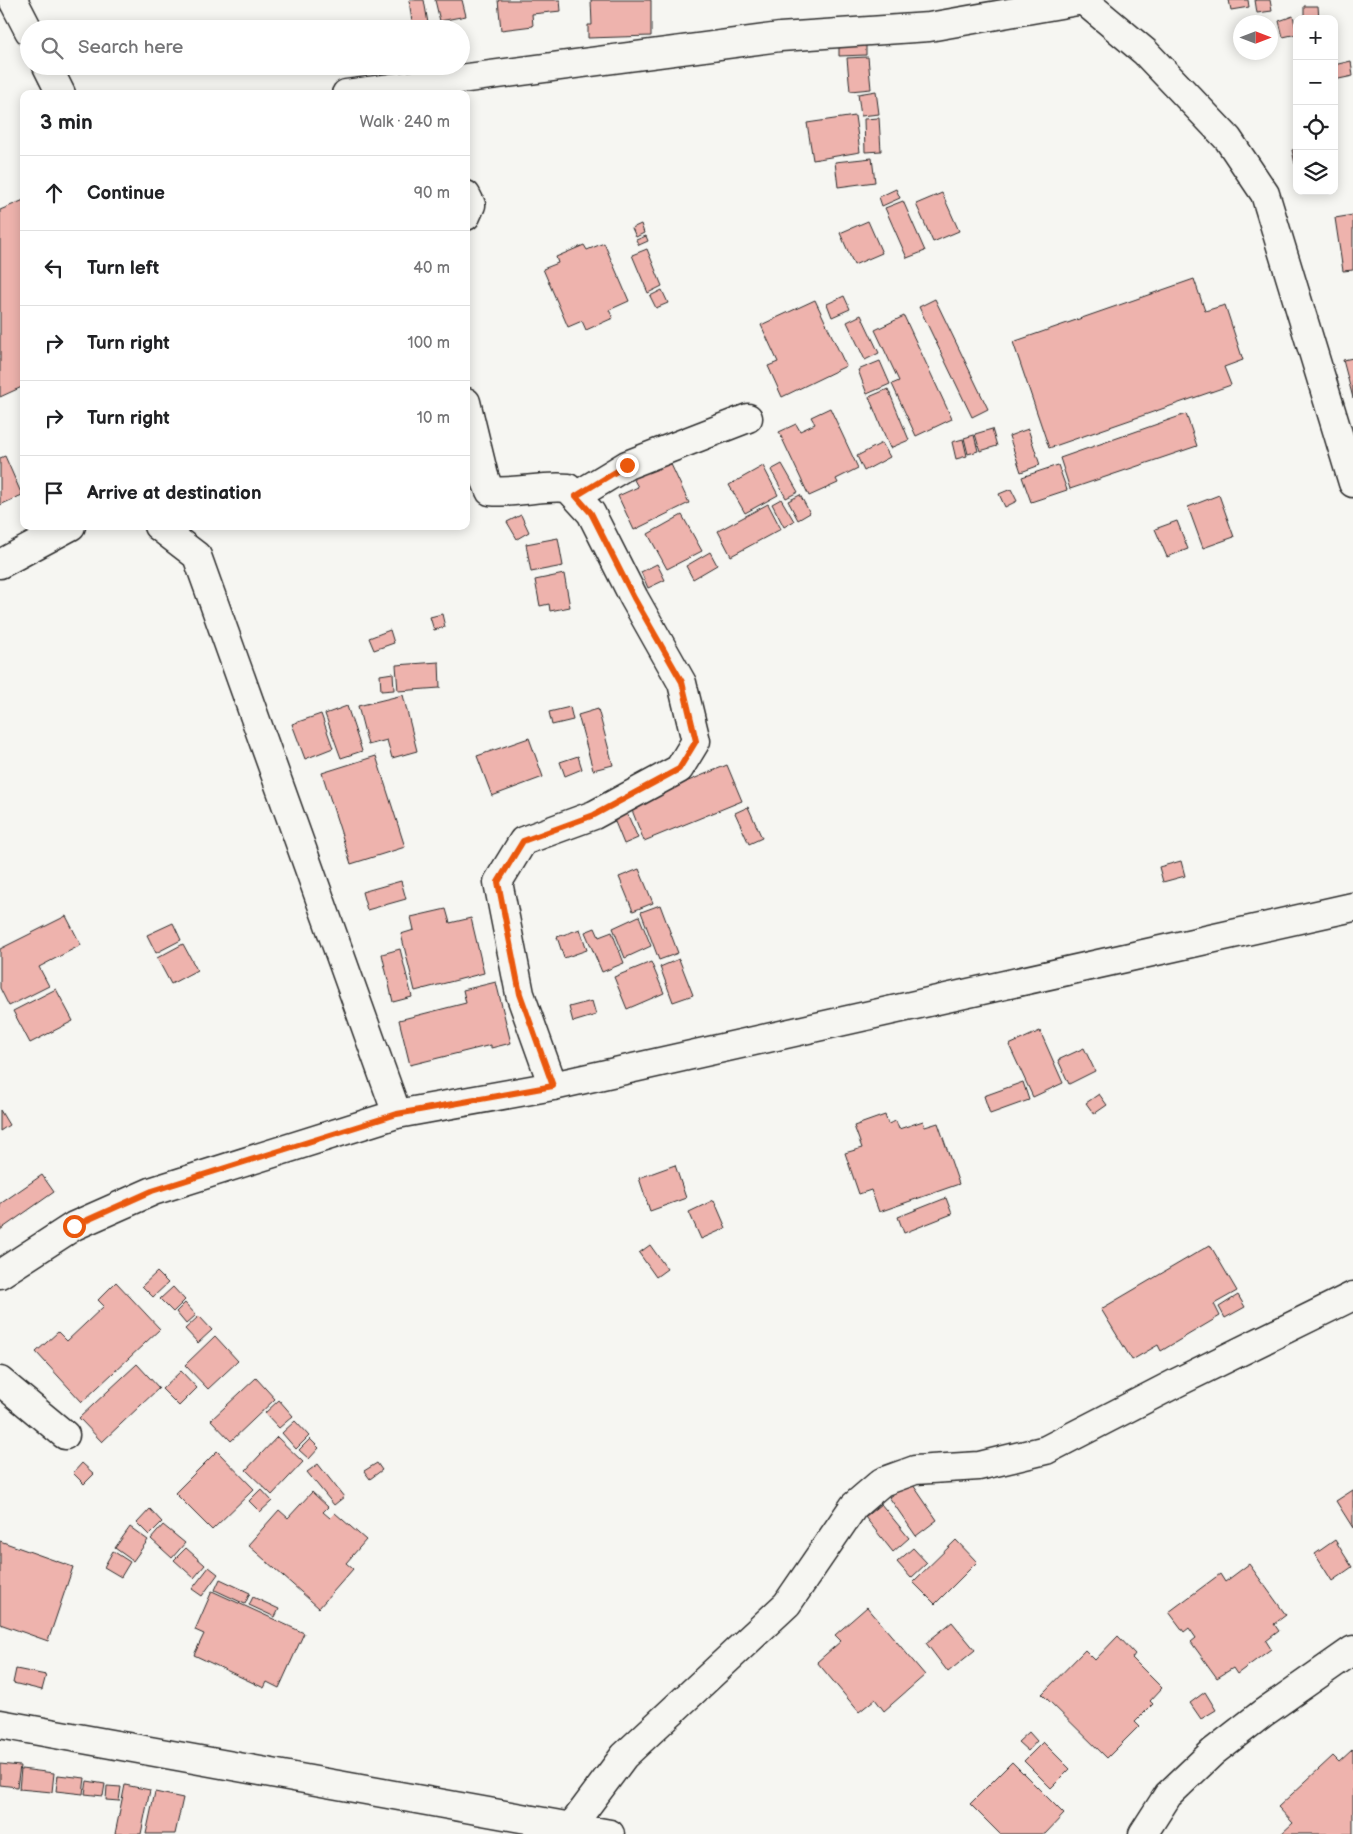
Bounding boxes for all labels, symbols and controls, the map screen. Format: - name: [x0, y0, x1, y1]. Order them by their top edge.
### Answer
- north arrow: [1233, 15, 1278, 60]
- map controls: [1293, 15, 1338, 195]
- button: +: [1293, 15, 1338, 60]
- search box: [20, 20, 470, 75]
- icon: search: [38, 34, 66, 62]
- text: Search here: [78, 36, 183, 59]
- button: −: [1293, 60, 1338, 105]
- button: locate: [1293, 105, 1338, 150]
- text: 3 min: [40, 110, 93, 135]
- text: Walk · 240 m: [360, 113, 450, 132]
- button: layers: [1293, 150, 1338, 195]
- icon: ahead: [40, 179, 68, 207]
- text: Continue: [87, 182, 165, 205]
- text: 90 m: [414, 184, 450, 203]
- icon: left: [40, 254, 68, 282]
- text: Turn left: [87, 257, 159, 280]
- text: 40 m: [413, 259, 450, 278]
- icon: right: [40, 329, 68, 357]
- text: Turn right: [87, 332, 170, 355]
- text: 100 m: [407, 334, 450, 353]
- icon: right: [40, 404, 68, 432]
- text: Turn right: [87, 407, 170, 430]
- text: 10 m: [417, 409, 450, 428]
- route end: [616, 454, 639, 477]
- icon: arrive: [40, 479, 68, 507]
- text: Arrive at destination: [87, 482, 262, 505]
- route start: [63, 1215, 86, 1238]

